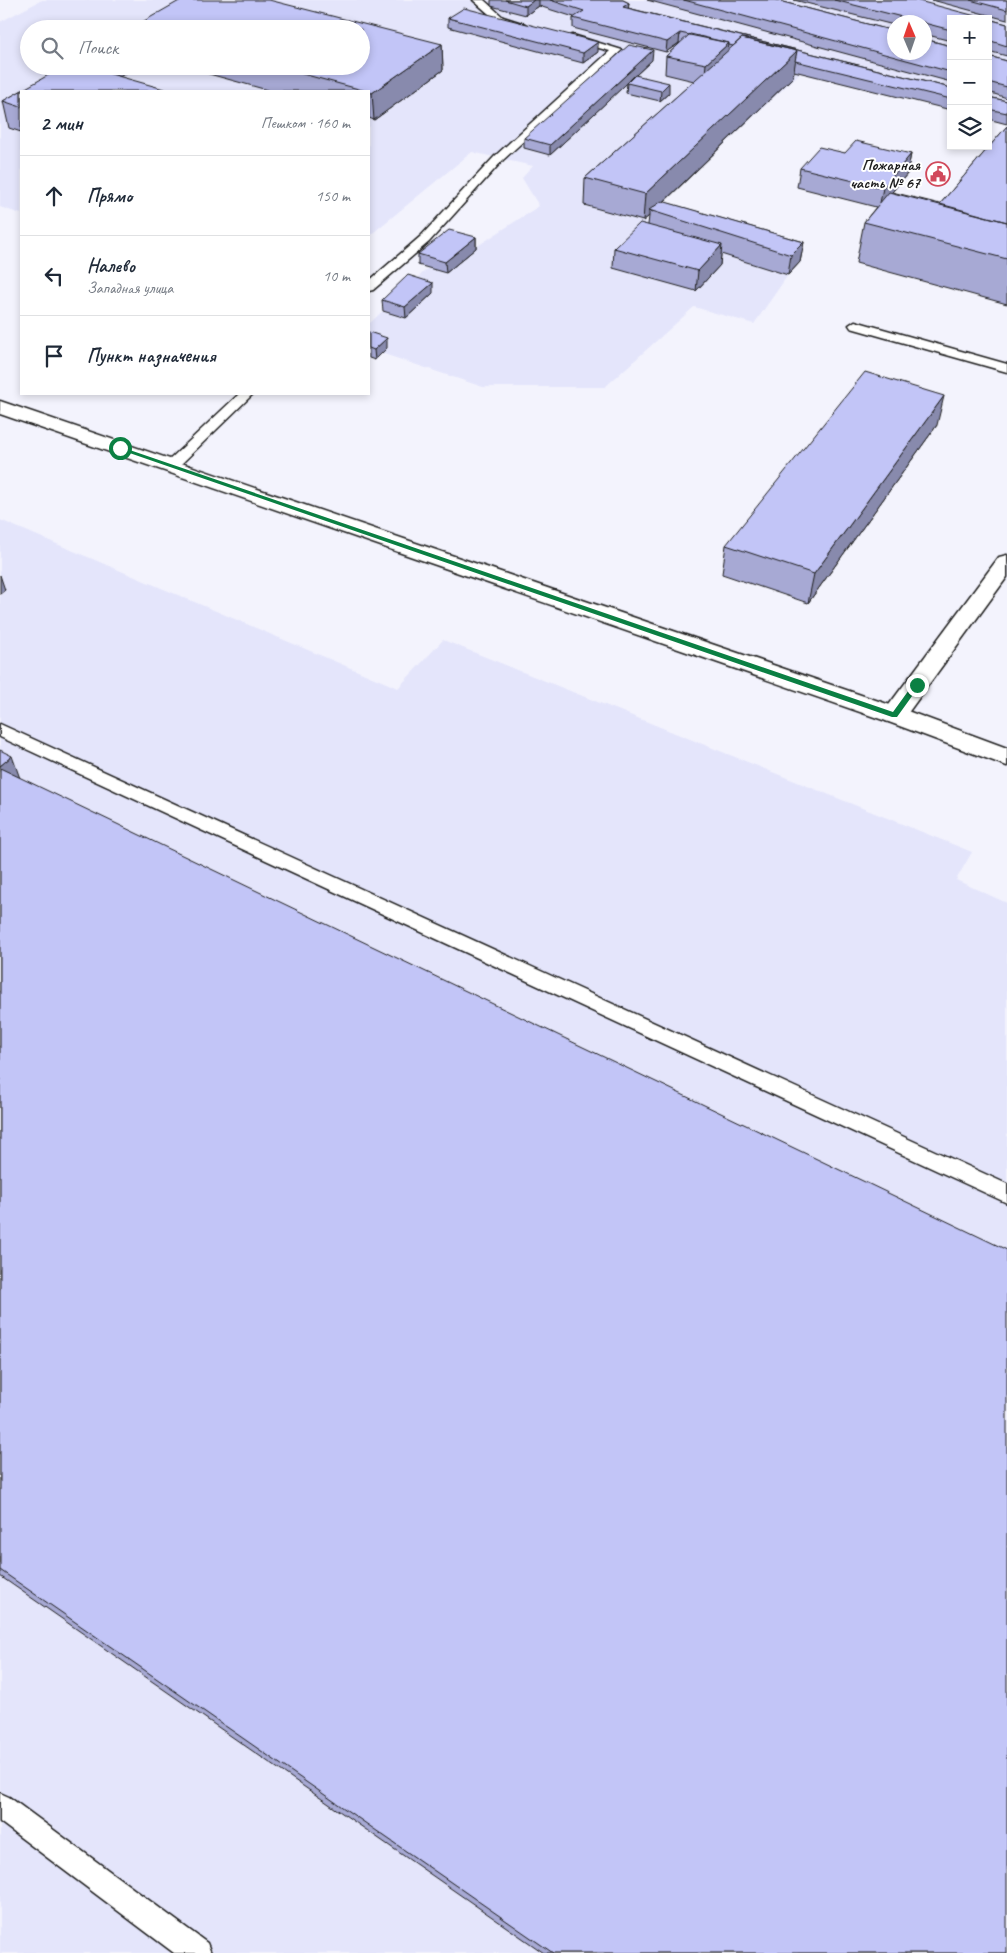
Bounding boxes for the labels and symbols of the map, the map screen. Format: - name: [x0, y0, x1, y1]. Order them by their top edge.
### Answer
- north arrow: [887, 15, 932, 60]
- place label: Пожарная часть № 67: [850, 155, 922, 193]
- public building icon: Пожарная часть № 67: [925, 161, 951, 187]
- route start: [109, 437, 132, 460]
- route end: [906, 674, 929, 697]

